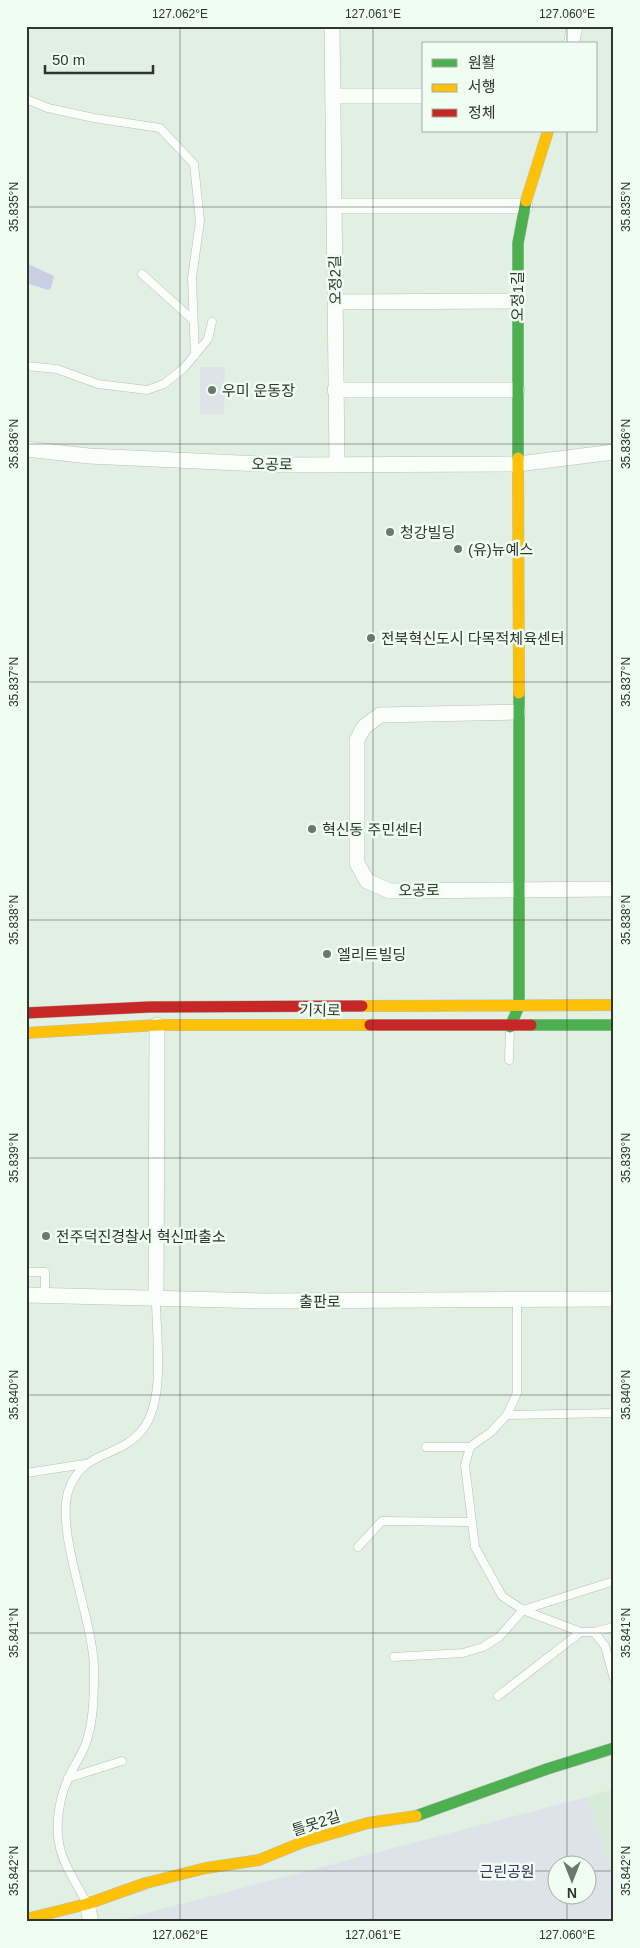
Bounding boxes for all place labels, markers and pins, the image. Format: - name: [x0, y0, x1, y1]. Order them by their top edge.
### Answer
- place label: 우미 운동장: [222, 382, 295, 399]
- marker: 우미 운동장: [206, 384, 218, 396]
- place label: 청강빌딩: [400, 524, 455, 541]
- marker: 청강빌딩: [384, 526, 396, 538]
- place label: (유)뉴예스: [468, 541, 533, 558]
- marker: (유)뉴예스: [452, 543, 464, 555]
- place label: 전북혁신도시 다목적체육센터: [381, 630, 565, 647]
- marker: 전북혁신도시 다목적체육센터: [365, 632, 377, 644]
- place label: 혁신동 주민센터: [322, 821, 423, 838]
- marker: 혁신동 주민센터: [306, 823, 318, 835]
- place label: 엘리트빌딩: [337, 946, 406, 963]
- marker: 엘리트빌딩: [321, 948, 333, 960]
- place label: 전주덕진경찰서 혁신파출소: [56, 1228, 226, 1245]
- marker: 전주덕진경찰서 혁신파출소: [40, 1230, 52, 1242]

